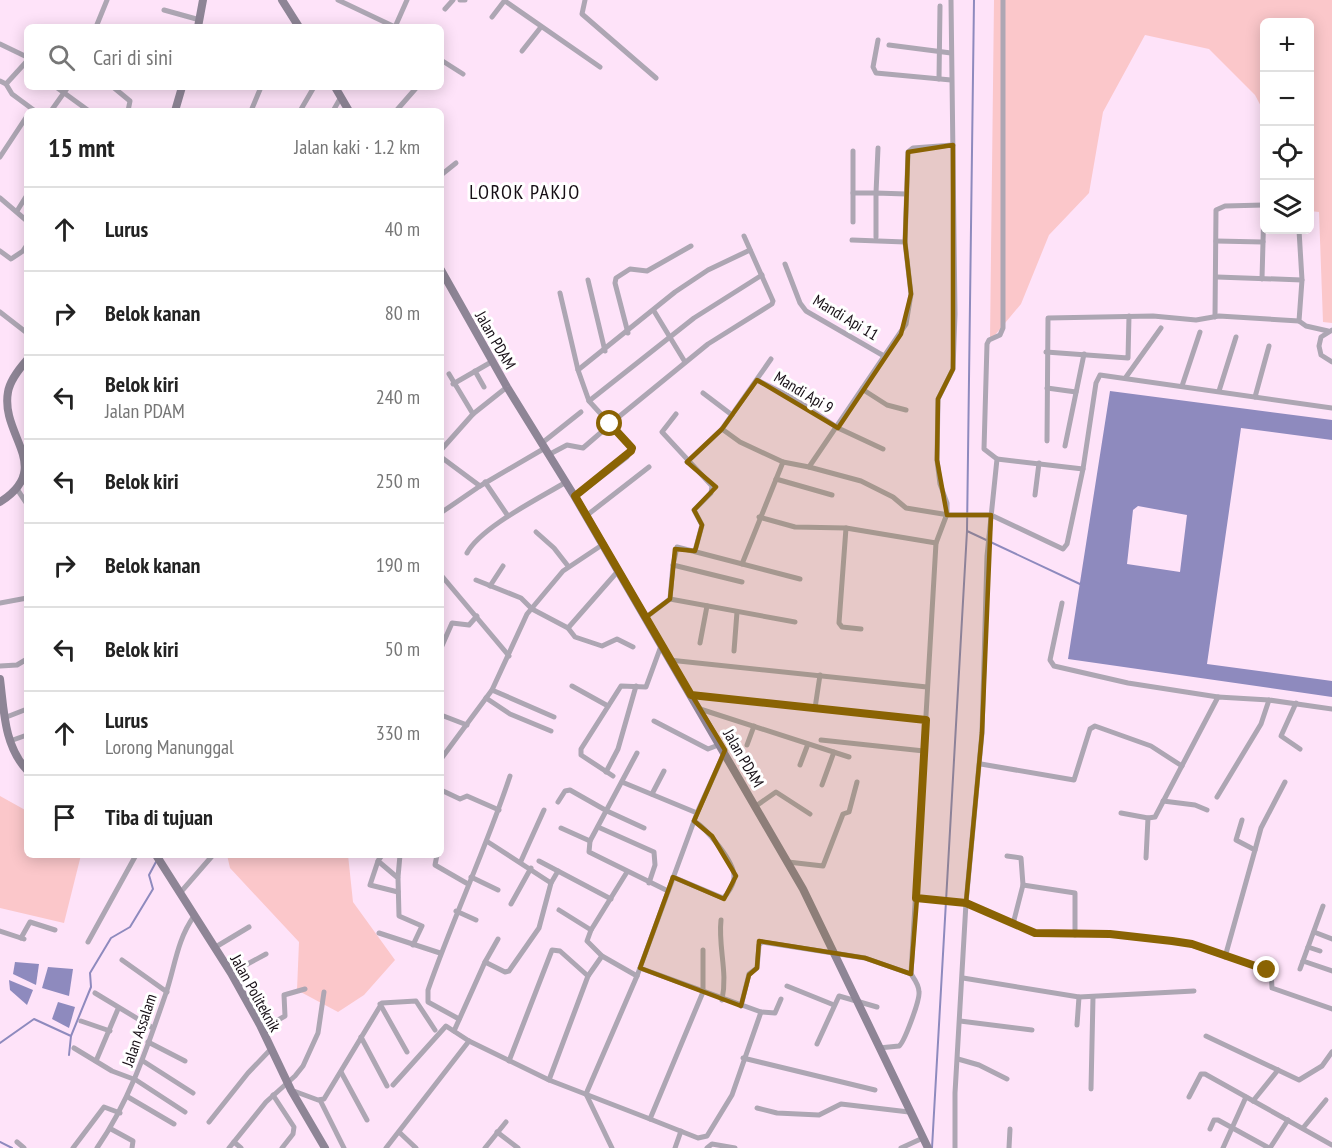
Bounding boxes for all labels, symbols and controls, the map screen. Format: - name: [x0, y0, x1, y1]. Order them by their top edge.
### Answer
- map controls: [1260, 18, 1314, 234]
- button: +: [1260, 18, 1314, 72]
- search box: [24, 24, 444, 90]
- icon: search: [45, 41, 78, 74]
- text: Cari di sini: [93, 43, 173, 71]
- button: −: [1260, 72, 1314, 126]
- button: locate: [1260, 126, 1314, 180]
- text: 15 mnt: [48, 131, 115, 164]
- text: Jalan kaki · 1.2 km: [294, 134, 420, 160]
- district label: LOROK PAKJO: [469, 179, 581, 205]
- button: layers: [1260, 180, 1314, 234]
- icon: ahead: [48, 213, 81, 246]
- text: Lurus: [105, 215, 148, 243]
- text: 40 m: [385, 216, 420, 242]
- street label: Mandi Api 11: [810, 290, 882, 344]
- icon: right: [48, 297, 81, 330]
- text: Belok kanan: [105, 299, 200, 327]
- text: 80 m: [385, 300, 420, 326]
- street label: Jalan PDAM: [471, 306, 521, 373]
- street label: Mandi Api 9: [771, 367, 837, 417]
- text: Belok kiri: [105, 370, 179, 398]
- icon: left: [48, 381, 81, 414]
- text: 240 m: [376, 384, 420, 410]
- text: Jalan PDAM: [105, 398, 185, 424]
- route start: [596, 410, 622, 436]
- icon: left: [48, 465, 81, 498]
- text: Belok kiri: [105, 467, 179, 495]
- text: 250 m: [376, 468, 420, 494]
- icon: right: [48, 549, 81, 582]
- text: Belok kanan: [105, 551, 200, 579]
- text: 190 m: [376, 552, 420, 578]
- icon: left: [48, 633, 81, 666]
- text: Belok kiri: [105, 635, 179, 663]
- text: 50 m: [385, 636, 420, 662]
- text: Lurus: [105, 706, 148, 734]
- icon: ahead: [48, 717, 81, 750]
- text: 330 m: [376, 720, 420, 746]
- street label: Jalan PDAM: [719, 724, 769, 791]
- text: Lorong Manunggal: [105, 734, 234, 760]
- icon: arrive: [48, 801, 81, 834]
- text: Tiba di tujuan: [105, 803, 213, 831]
- street label: Jalan Politeknik: [226, 950, 286, 1036]
- route end: [1253, 956, 1279, 982]
- street label: Jalan Assalam: [117, 991, 161, 1070]

